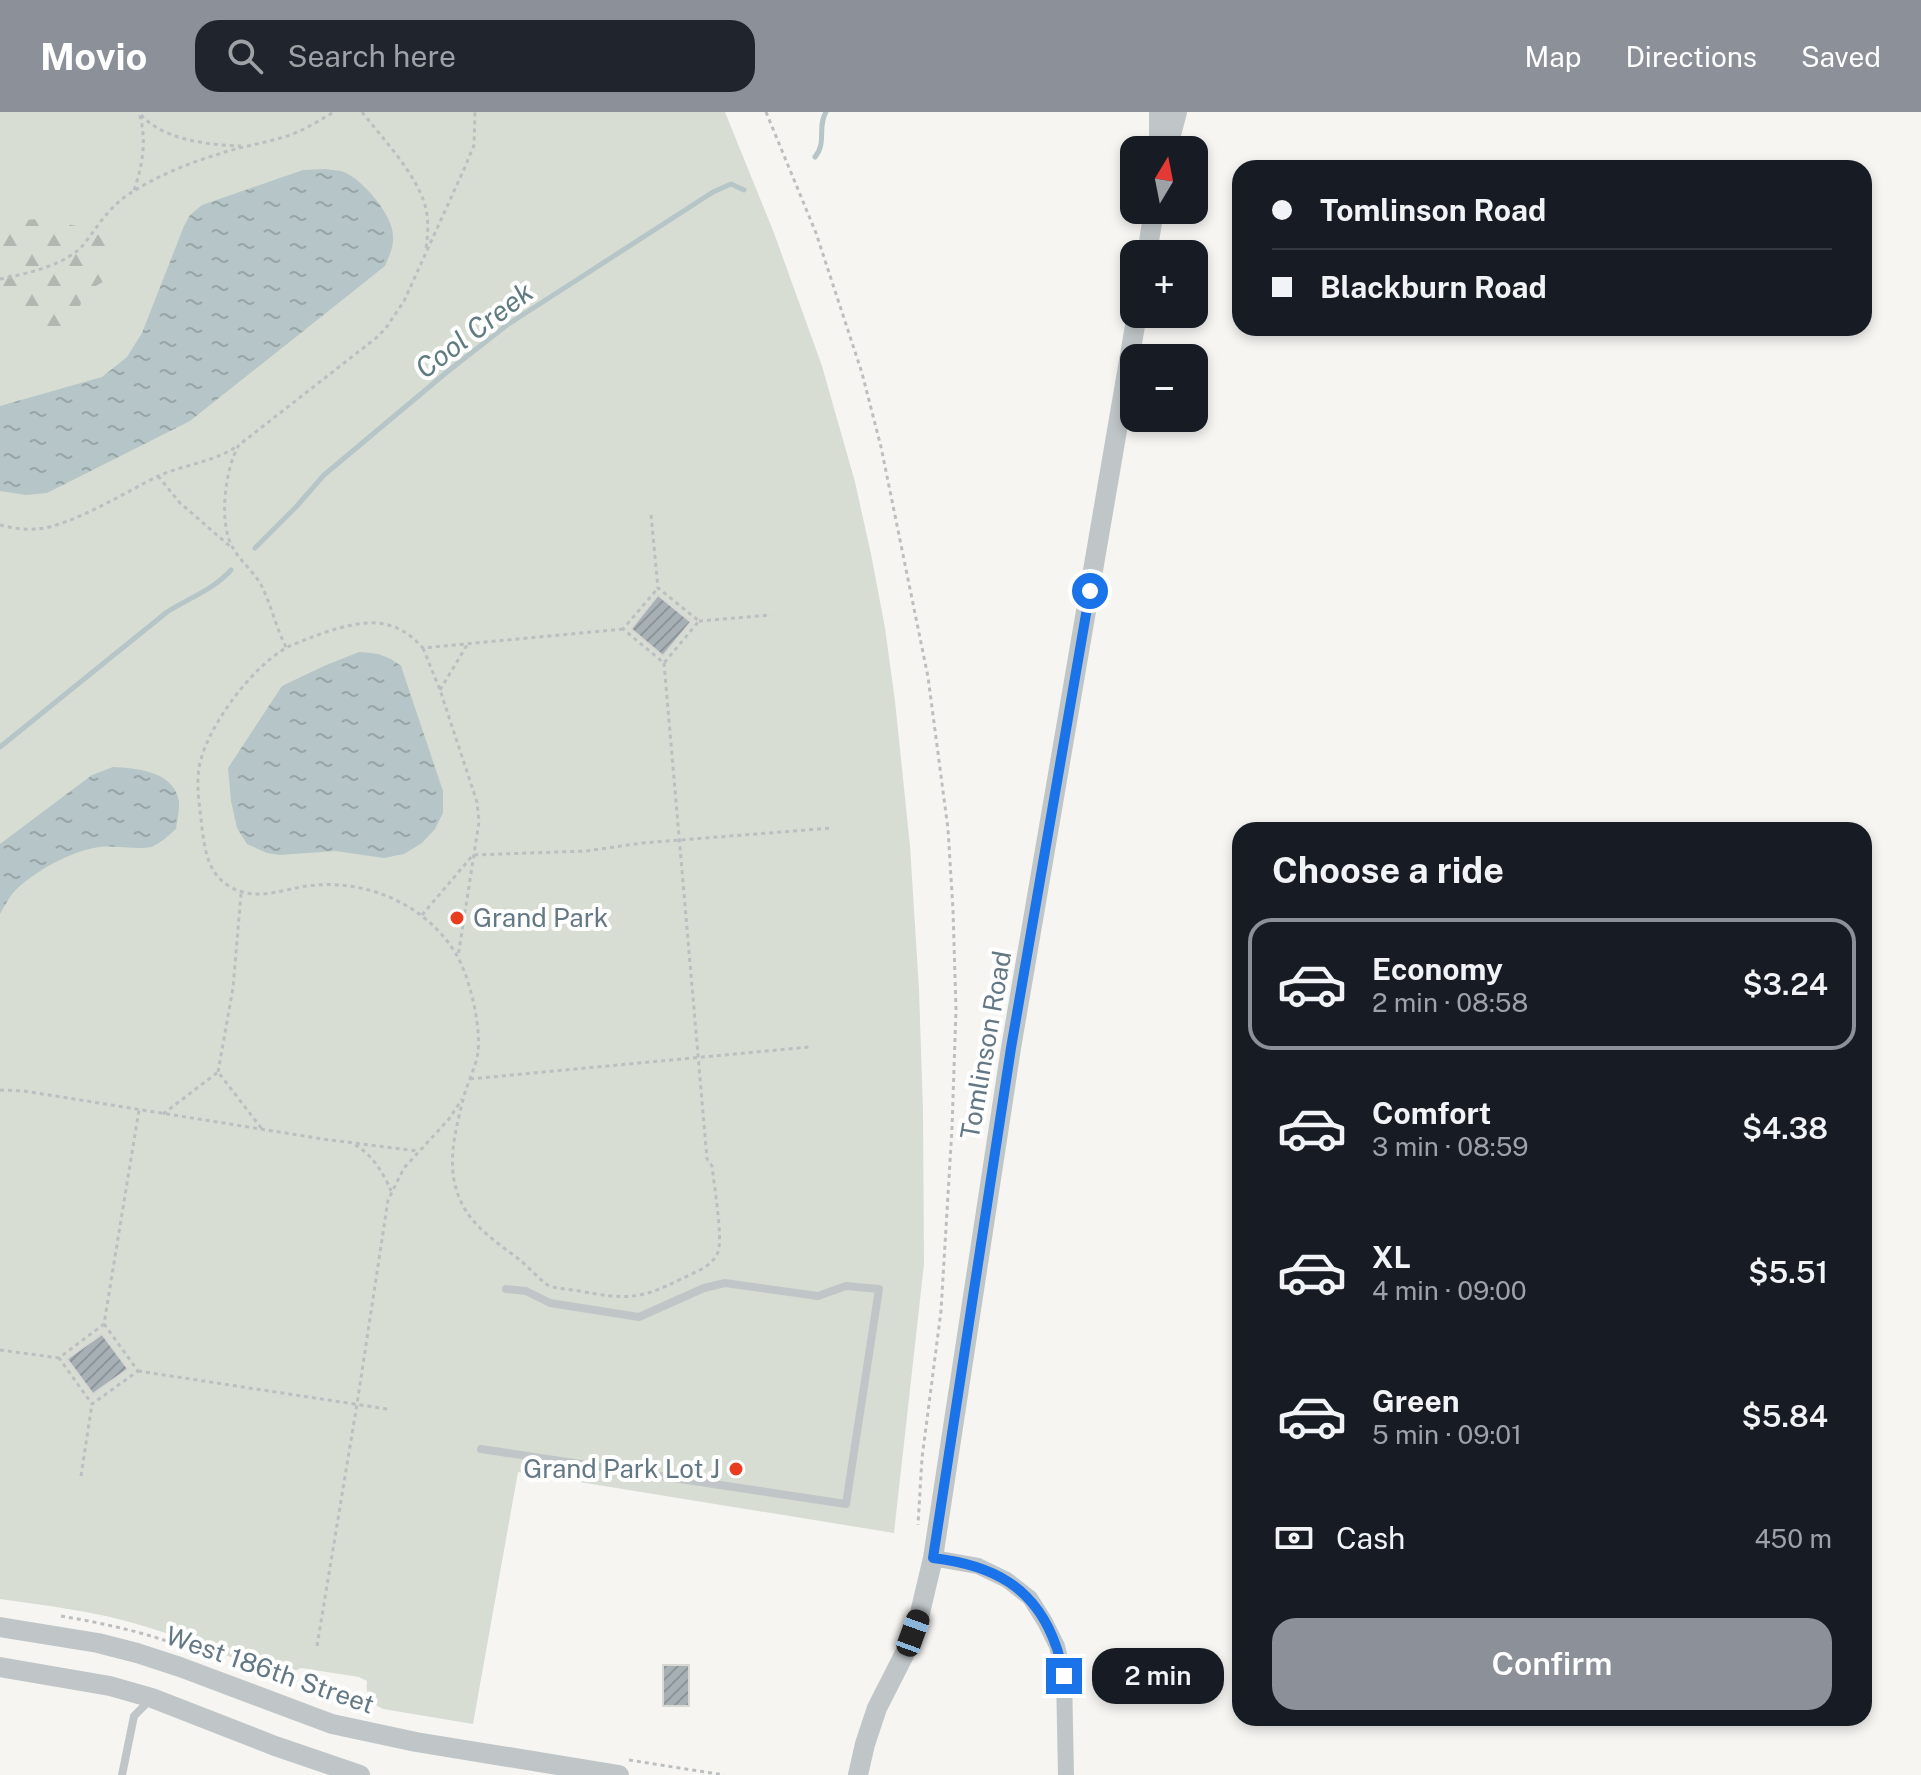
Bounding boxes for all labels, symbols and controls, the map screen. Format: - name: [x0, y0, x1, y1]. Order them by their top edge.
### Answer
- search box: [195, 20, 755, 92]
- text: Movio: [40, 34, 147, 79]
- icon: search: [223, 34, 267, 78]
- text: Search here: [287, 38, 456, 74]
- text: Map: [1525, 40, 1581, 73]
- text: Directions: [1625, 40, 1757, 73]
- text: Saved: [1801, 40, 1881, 73]
- north arrow: [1120, 136, 1208, 224]
- map controls: [1120, 136, 1208, 432]
- text: Tomlinson Road: [1320, 192, 1546, 228]
- button: +: [1120, 240, 1208, 328]
- text: Blackburn Road: [1320, 269, 1547, 305]
- water label: Cool Creek: [408, 275, 539, 385]
- button: −: [1120, 344, 1208, 432]
- route start: [1072, 573, 1108, 609]
- text: Choose a ride: [1272, 849, 1504, 891]
- place label: Grand Park: [473, 902, 608, 933]
- marker: Grand Park: [448, 909, 466, 927]
- street label: Tomlinson Road: [954, 948, 1017, 1142]
- icon: car: [1276, 948, 1348, 1020]
- text: Economy: [1372, 951, 1503, 987]
- text: $3.24: [1742, 966, 1828, 1002]
- text: 2 min · 08:58: [1372, 987, 1528, 1018]
- icon: car: [1276, 1092, 1348, 1164]
- text: Comfort: [1372, 1095, 1491, 1131]
- text: $4.38: [1742, 1110, 1828, 1146]
- text: 3 min · 08:59: [1372, 1131, 1529, 1162]
- icon: car: [1276, 1236, 1348, 1308]
- text: XL: [1372, 1239, 1411, 1275]
- text: $5.51: [1748, 1254, 1828, 1290]
- text: 4 min · 09:00: [1372, 1275, 1527, 1306]
- icon: car: [1276, 1380, 1348, 1452]
- text: Green: [1372, 1383, 1459, 1419]
- text: $5.84: [1742, 1398, 1828, 1434]
- text: 5 min · 09:01: [1372, 1419, 1522, 1450]
- place label: Grand Park Lot J: [523, 1453, 720, 1484]
- marker: Grand Park Lot J: [727, 1460, 745, 1478]
- icon: cash: [1272, 1516, 1316, 1560]
- text: Cash: [1336, 1520, 1405, 1556]
- text: 450 m: [1755, 1523, 1832, 1554]
- car: [894, 1606, 932, 1660]
- button: Confirm: [1272, 1618, 1832, 1710]
- street label: West 186th Street: [162, 1619, 378, 1720]
- callout: 2 min: [1092, 1648, 1224, 1704]
- route end: [1046, 1658, 1082, 1694]
- text: 2 min: [1124, 1660, 1192, 1691]

